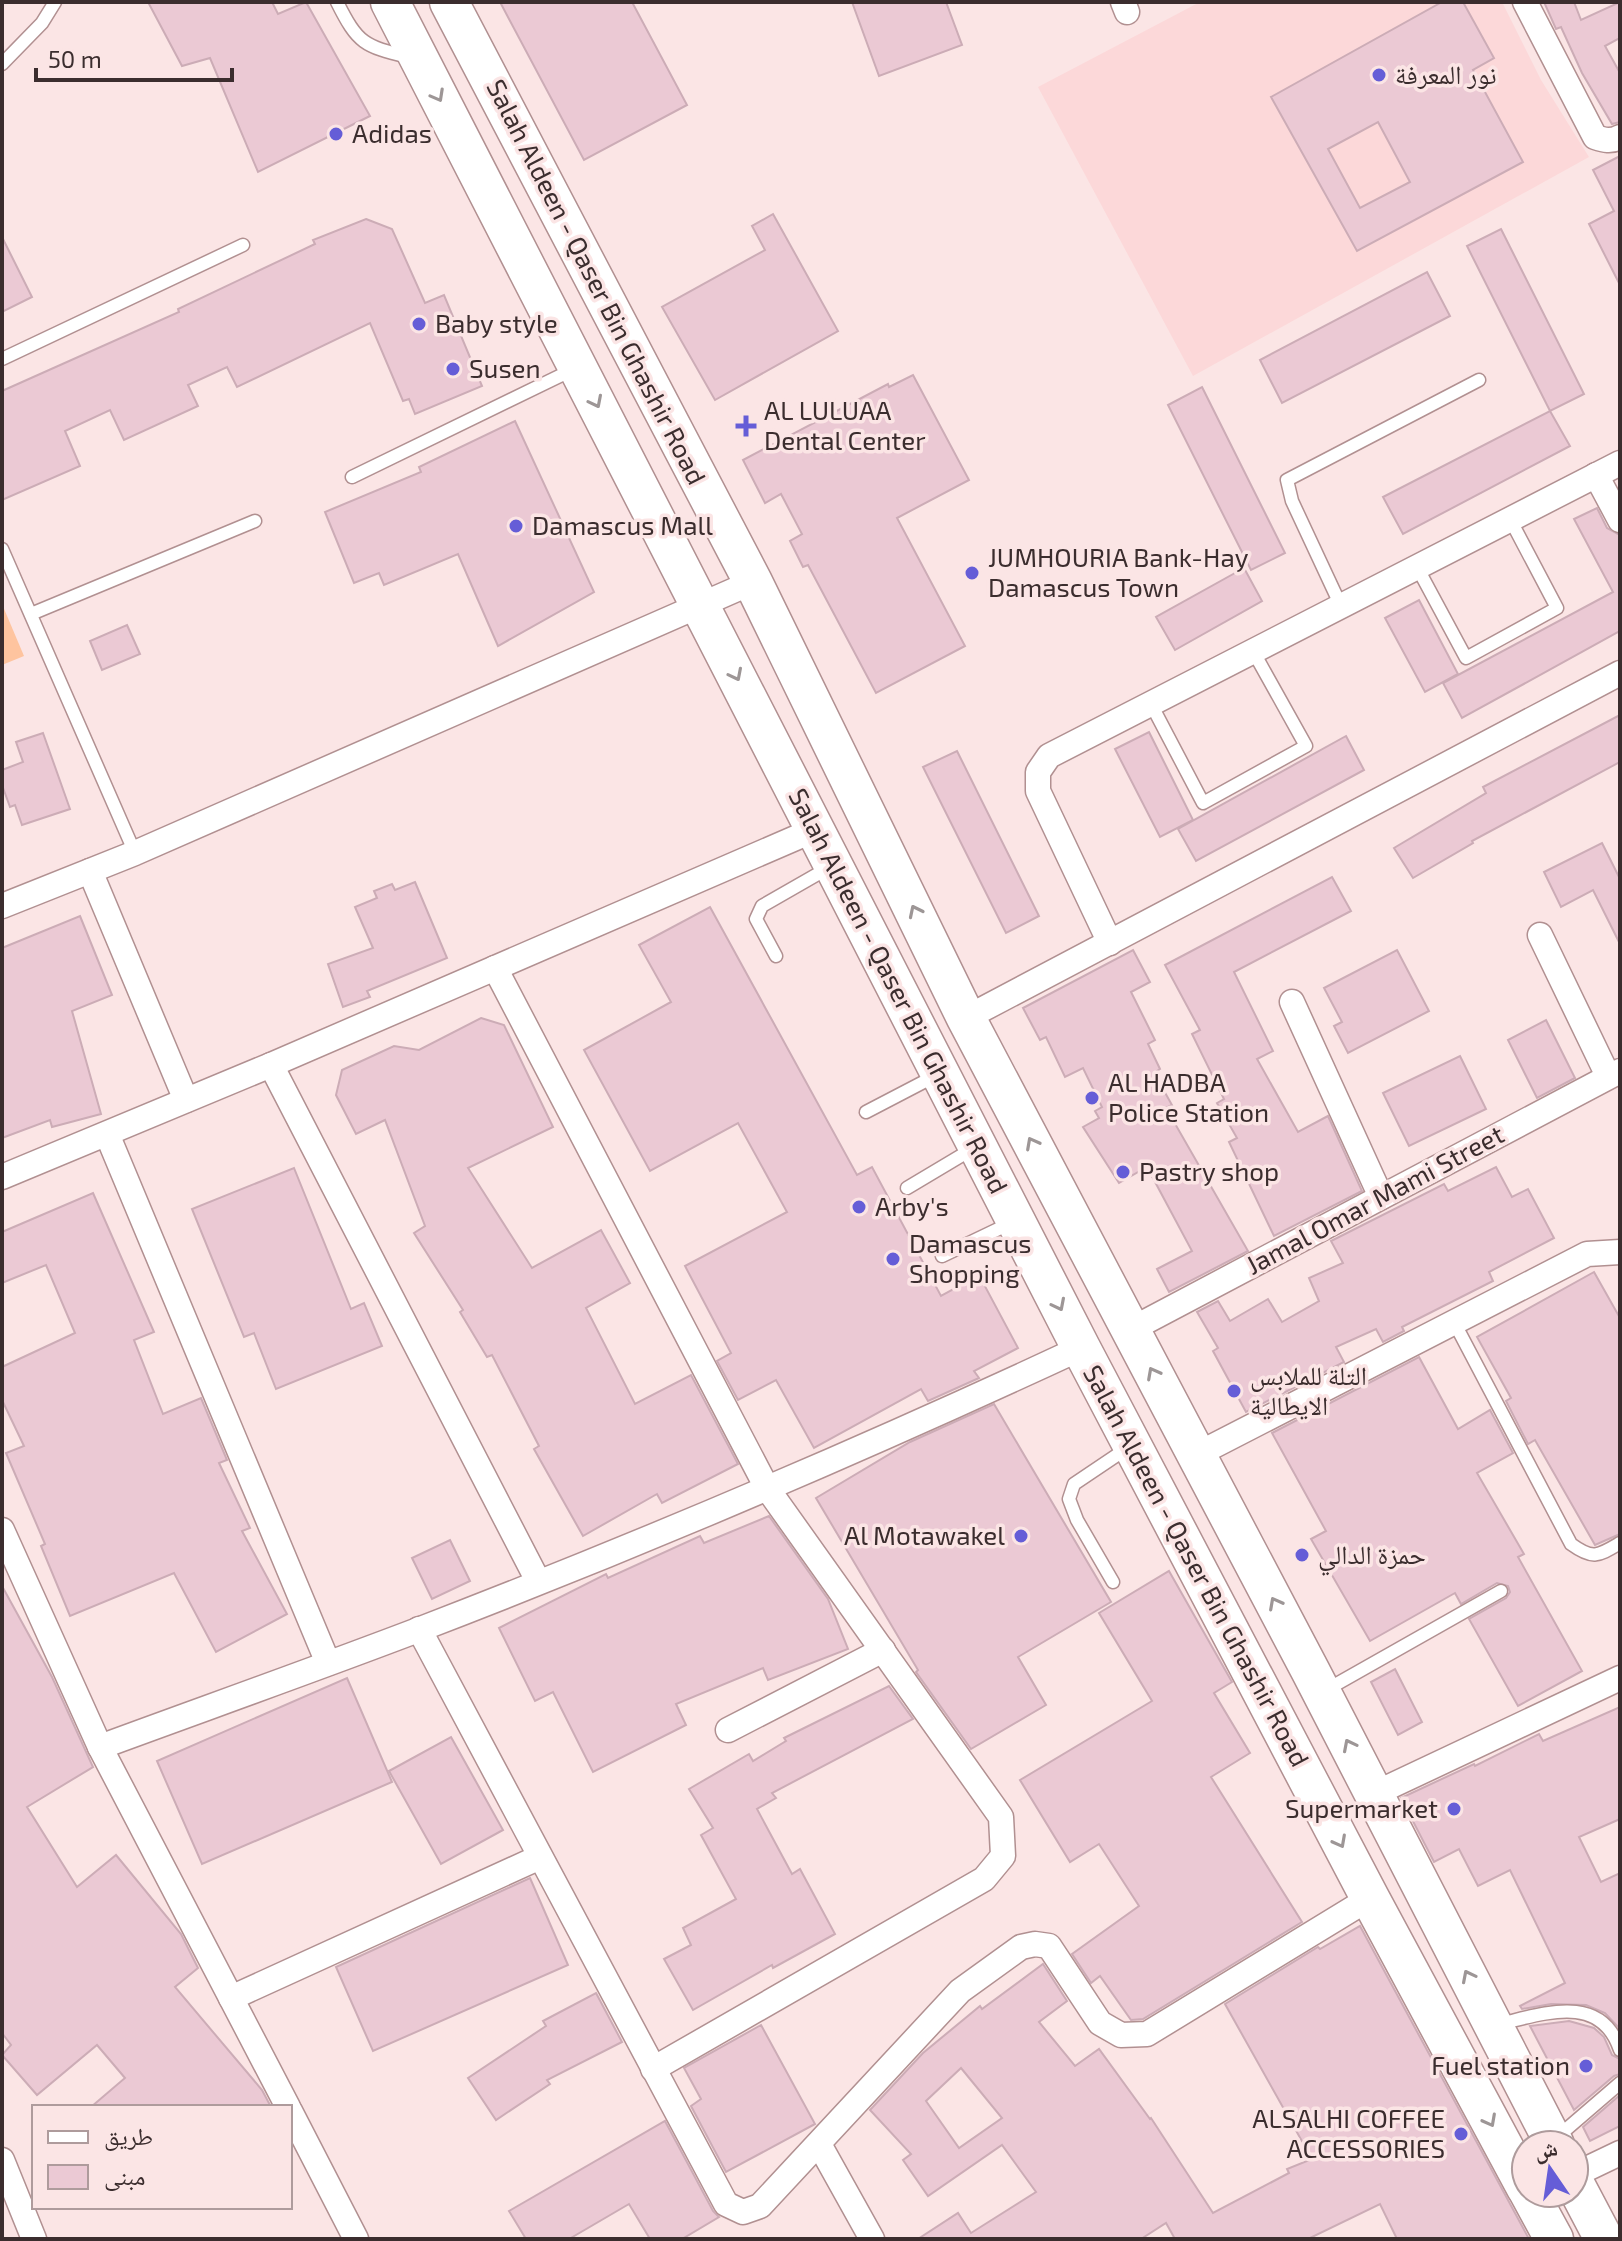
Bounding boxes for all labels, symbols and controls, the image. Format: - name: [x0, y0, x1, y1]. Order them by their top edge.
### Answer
- scale bar: [36, 32, 232, 82]
- text: 50 m: [48, 44, 102, 73]
- place label: نور المعرفة: [1395, 58, 1497, 90]
- marker: نور المعرفة: [1370, 66, 1388, 84]
- street label: Salah Aldeen - Qaser Bin Ghashir Road: [481, 74, 713, 489]
- one-way arrow: [428, 88, 444, 102]
- place label: Adidas: [352, 117, 432, 148]
- marker: Adidas: [327, 125, 345, 143]
- place label: Baby style: [435, 307, 558, 338]
- marker: Baby style: [410, 315, 428, 333]
- place label: Susen: [469, 352, 541, 383]
- marker: Susen: [444, 360, 462, 378]
- one-way arrow: [587, 393, 602, 408]
- place label: AL LULUAA Dental Center: [764, 394, 926, 455]
- marker: AL LULUAA Dental Center: [735, 415, 757, 437]
- place label: Damascus Mall: [532, 509, 713, 540]
- marker: Damascus Mall: [507, 517, 525, 535]
- place label: JUMHOURIA Bank-Hay Damascus Town: [988, 541, 1249, 602]
- marker: JUMHOURIA Bank-Hay Damascus Town: [963, 564, 981, 582]
- one-way arrow: [726, 667, 742, 682]
- street label: Salah Aldeen - Qaser Bin Ghashir Road: [783, 783, 1015, 1198]
- one-way arrow: [909, 905, 925, 919]
- place label: AL HADBA Police Station: [1108, 1066, 1269, 1127]
- marker: AL HADBA Police Station: [1083, 1089, 1101, 1107]
- street label: Jamal Omar Mami Street: [1240, 1117, 1509, 1280]
- one-way arrow: [1027, 1137, 1042, 1151]
- place label: Pastry shop: [1139, 1155, 1279, 1186]
- marker: Pastry shop: [1114, 1163, 1132, 1181]
- place label: Arby's: [875, 1190, 949, 1221]
- marker: Arby's: [850, 1198, 868, 1216]
- place label: Damascus Shopping: [909, 1227, 1032, 1288]
- marker: Damascus Shopping: [884, 1250, 902, 1268]
- one-way arrow: [1049, 1297, 1065, 1312]
- street label: Salah Aldeen - Qaser Bin Ghashir Road: [1078, 1359, 1317, 1771]
- place label: التلة للملابس الايطالية: [1250, 1359, 1367, 1420]
- one-way arrow: [1148, 1367, 1163, 1382]
- marker: التلة للملابس الايطالية: [1225, 1382, 1243, 1400]
- place label: Al Motawakel: [844, 1519, 1005, 1550]
- marker: Al Motawakel: [1012, 1527, 1030, 1545]
- place label: حمزة الدالي: [1318, 1538, 1426, 1576]
- marker: حمزة الدالي: [1293, 1546, 1311, 1564]
- one-way arrow: [1269, 1597, 1284, 1611]
- one-way arrow: [1343, 1739, 1358, 1753]
- place label: Supermarket: [1285, 1792, 1438, 1823]
- marker: Supermarket: [1445, 1800, 1463, 1818]
- one-way arrow: [1331, 1834, 1346, 1848]
- one-way arrow: [1462, 1970, 1477, 1985]
- place label: Fuel station: [1431, 2049, 1570, 2080]
- marker: Fuel station: [1577, 2057, 1595, 2075]
- place label: ALSALHI COFFEE ACCESSORIES: [1252, 2102, 1445, 2163]
- legend: [32, 2105, 292, 2209]
- one-way arrow: [1480, 2112, 1495, 2127]
- text: طريق: [104, 2121, 153, 2151]
- marker: ALSALHI COFFEE ACCESSORIES: [1452, 2125, 1470, 2143]
- north arrow: [1510, 2129, 1590, 2209]
- text: ش: [1531, 2133, 1560, 2166]
- text: مبنى: [104, 2161, 145, 2191]

